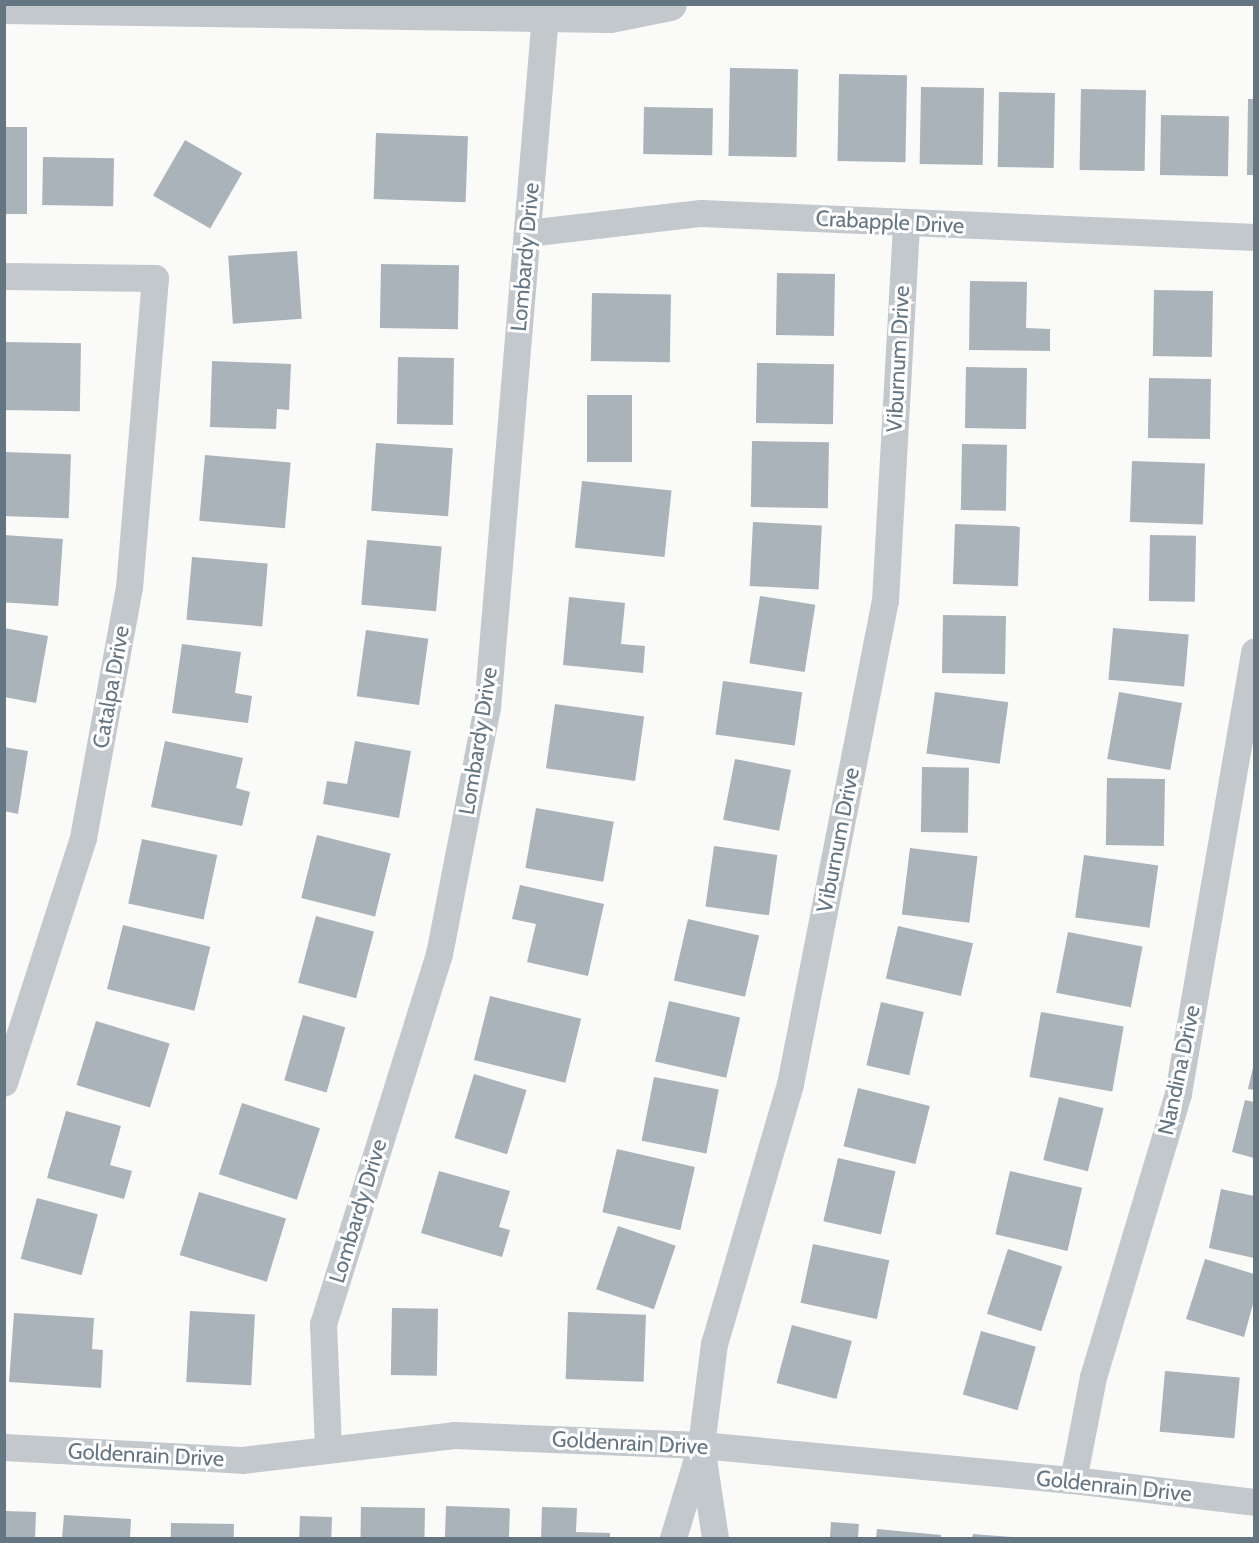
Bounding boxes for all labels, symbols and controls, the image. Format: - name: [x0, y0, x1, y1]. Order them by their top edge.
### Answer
- street label: Lombardy Drive: [505, 182, 545, 332]
- street label: Crabapple Drive: [815, 205, 965, 239]
- street label: Viburnum Drive: [881, 285, 915, 433]
- street label: Catalpa Drive: [87, 624, 135, 750]
- street label: Lombardy Drive: [453, 665, 503, 817]
- street label: Viburnum Drive: [811, 765, 865, 915]
- street label: Nandina Drive: [1152, 1003, 1206, 1137]
- street label: Lombardy Drive: [324, 1136, 392, 1286]
- street label: Goldenrain Drive: [551, 1426, 709, 1460]
- street label: Goldenrain Drive: [67, 1438, 225, 1472]
- street label: Goldenrain Drive: [1035, 1465, 1193, 1507]

